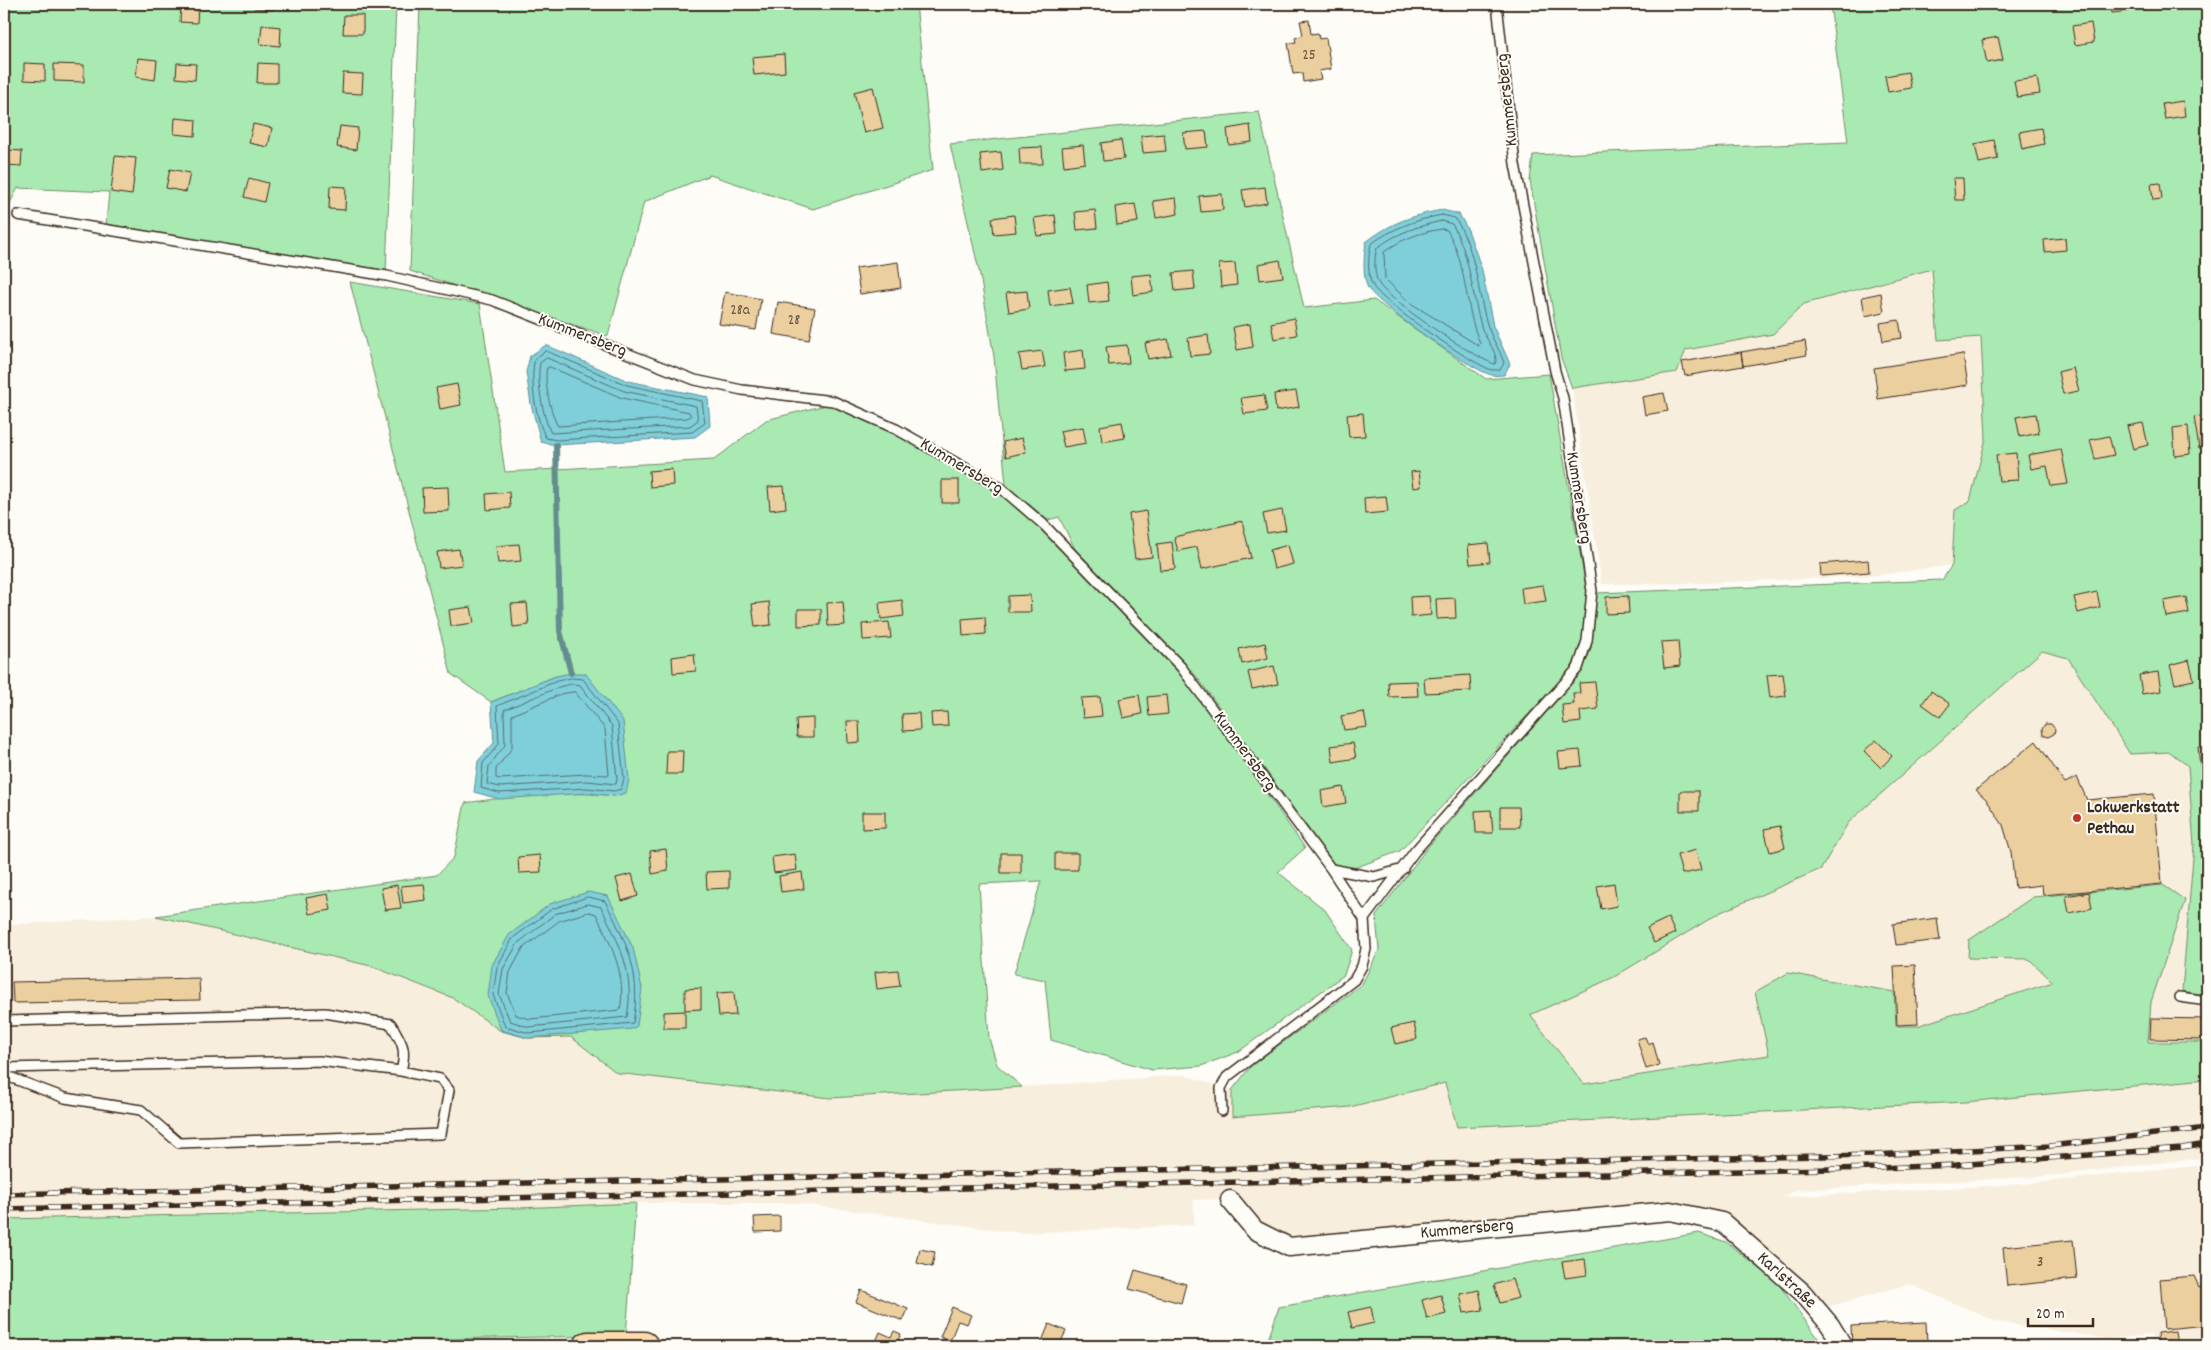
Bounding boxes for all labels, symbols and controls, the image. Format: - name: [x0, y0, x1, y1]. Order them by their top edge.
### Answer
- house number: 25: [1302, 45, 1316, 67]
- street label: Kummersberg: [1491, 52, 1525, 148]
- house number: 28a: [730, 300, 751, 322]
- street label: Kummersberg: [534, 308, 630, 364]
- house number: 28: [788, 310, 800, 332]
- street label: Kummersberg: [915, 432, 1008, 502]
- street label: Kummersberg: [1558, 450, 1598, 546]
- street label: Kummersberg: [1206, 707, 1282, 797]
- place label: Lokwerkstatt Pethau: [2087, 796, 2180, 842]
- marker: Lokwerkstatt Pethau: [2071, 812, 2083, 824]
- street label: Kummersberg: [1419, 1213, 1515, 1247]
- street label: Karlstraße: [1751, 1247, 1821, 1315]
- house number: 3: [2037, 1252, 2043, 1274]
- scale bar: [2028, 1295, 2094, 1327]
- text: 20 m: [2036, 1304, 2064, 1326]

